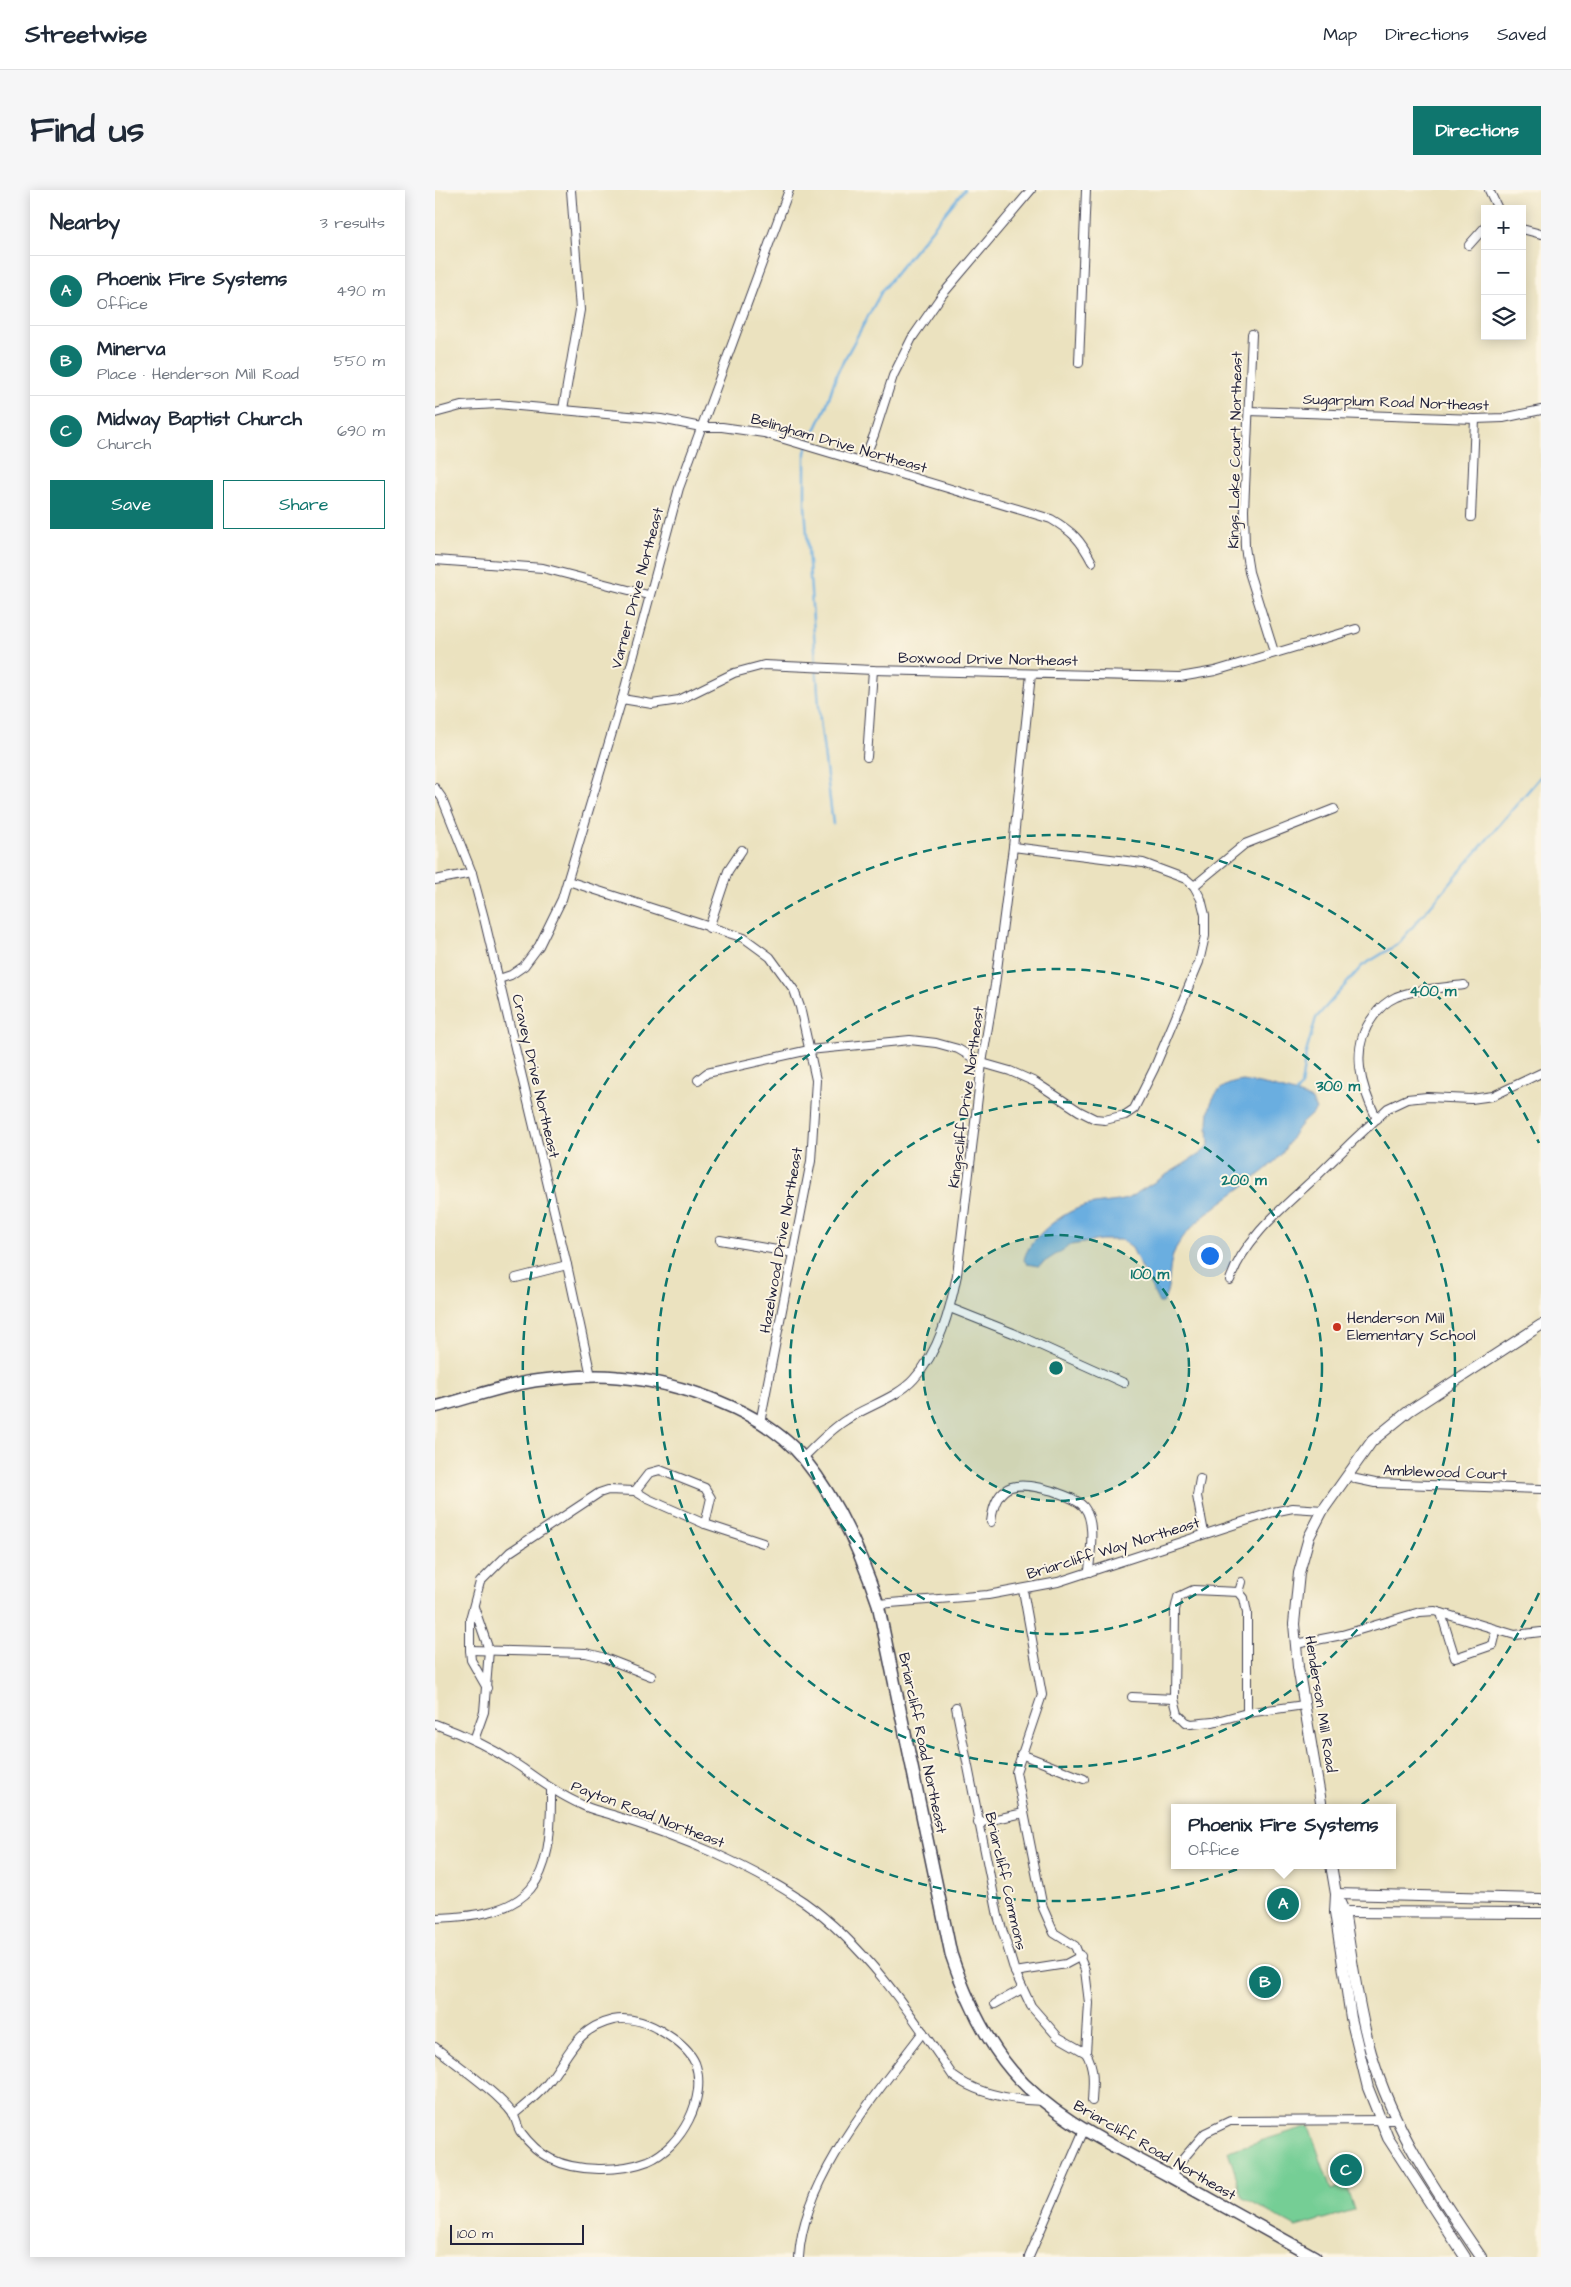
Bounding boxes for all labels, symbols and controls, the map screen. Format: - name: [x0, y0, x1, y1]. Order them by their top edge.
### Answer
- text: Streetwise: [25, 18, 147, 52]
- text: Map: [1323, 22, 1357, 47]
- text: Directions: [1385, 22, 1469, 47]
- text: Saved: [1497, 22, 1546, 47]
- text: Find us: [30, 106, 144, 155]
- button: Directions: [1413, 106, 1541, 155]
- map controls: [1481, 205, 1526, 340]
- button: +: [1481, 205, 1526, 250]
- text: Nearby: [50, 208, 120, 237]
- text: 3 results: [320, 212, 385, 234]
- button: −: [1481, 250, 1526, 295]
- text: Phoenix Fire Systems: [97, 266, 287, 293]
- text: A: [61, 280, 71, 302]
- text: 490 m: [336, 280, 385, 302]
- text: Office: [97, 293, 148, 315]
- button: layers: [1481, 295, 1526, 340]
- text: Minerva: [97, 336, 165, 363]
- text: B: [60, 350, 72, 372]
- text: 550 m: [333, 350, 385, 372]
- street label: Kings Lake Court Northeast: [1223, 351, 1249, 549]
- text: Place · Henderson Mill Road: [97, 363, 299, 385]
- street label: Sugarplum Road Northeast: [1302, 389, 1489, 417]
- text: Midway Baptist Church: [97, 406, 302, 433]
- street label: Belingham Drive Northeast: [748, 408, 929, 480]
- text: C: [60, 420, 72, 442]
- text: 690 m: [337, 420, 385, 442]
- text: Church: [97, 433, 151, 455]
- button: Save: [50, 480, 213, 529]
- button: Share: [223, 480, 385, 529]
- street label: Varner Drive Northeast: [606, 505, 669, 671]
- street label: Boxwood Drive Northeast: [898, 647, 1078, 672]
- text: 400 m: [1410, 981, 1457, 1002]
- street label: Cravey Drive Northeast: [505, 992, 565, 1160]
- street label: Kingscliff Drive Northeast: [943, 1005, 991, 1189]
- text: 300 m: [1315, 1076, 1360, 1097]
- street label: Hazelwood Drive Northeast: [755, 1145, 808, 1335]
- text: 200 m: [1220, 1170, 1267, 1191]
- your location: [1197, 1243, 1223, 1269]
- text: 100 m: [1131, 1264, 1170, 1285]
- place label: Henderson Mill Elementary School: [1347, 1308, 1476, 1347]
- marker: Henderson Mill Elementary School: [1331, 1321, 1343, 1333]
- centre of rings: [1047, 1359, 1065, 1377]
- street label: Amblewood Court: [1383, 1460, 1507, 1485]
- street label: Briarcliff Way Northeast: [1024, 1512, 1203, 1586]
- street label: Henderson Mill Road: [1299, 1634, 1342, 1774]
- street label: Briarcliff Road Northeast: [893, 1651, 952, 1836]
- street label: Payton Road Northeast: [568, 1775, 728, 1854]
- popup: [1171, 1804, 1396, 1869]
- street label: Briarcliff Commons: [979, 1810, 1032, 1953]
- text: Phoenix Fire Systems: [1188, 1812, 1379, 1839]
- text: Office: [1188, 1839, 1239, 1861]
- pin: A: [1267, 1885, 1299, 1923]
- pin: B: [1249, 1963, 1281, 2001]
- street label: Briarcliff Road Northeast: [1070, 2095, 1240, 2206]
- pin: C: [1330, 2151, 1362, 2189]
- scale bar: [450, 2222, 584, 2245]
- text: 100 m: [457, 2224, 493, 2244]

